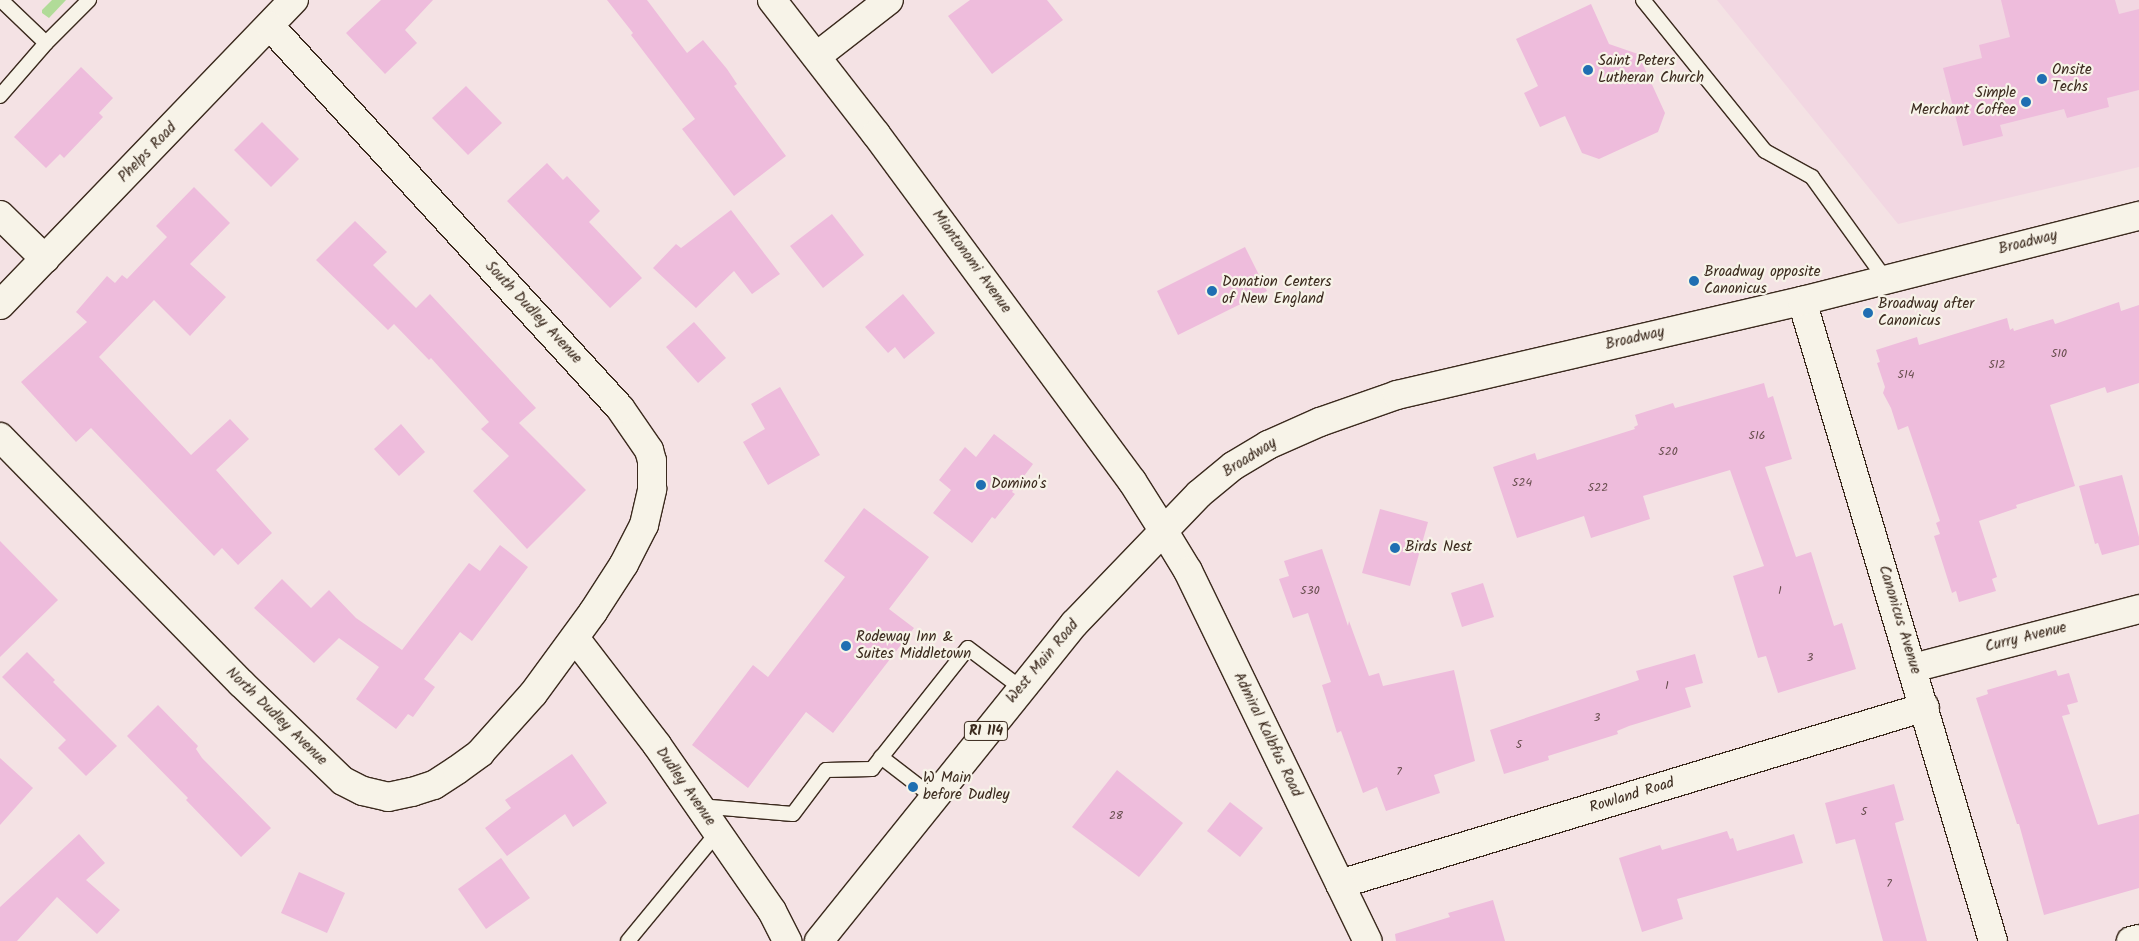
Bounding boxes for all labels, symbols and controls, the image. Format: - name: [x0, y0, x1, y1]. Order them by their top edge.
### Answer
- place label: Saint Peters Lutheran Church: [1598, 52, 1704, 87]
- place label: Onsite Techs: [2052, 61, 2092, 96]
- marker: Saint Peters Lutheran Church: [1582, 64, 1594, 76]
- marker: Onsite Techs: [2036, 73, 2048, 85]
- place label: Simple Merchant Coffee: [1910, 84, 2016, 119]
- marker: Simple Merchant Coffee: [2020, 96, 2032, 108]
- street label: Phelps Road: [115, 119, 181, 187]
- street label: Miantonomi Avenue: [927, 207, 1015, 317]
- street label: Broadway: [1997, 227, 2059, 259]
- street label: South Dudley Avenue: [481, 258, 585, 368]
- place label: Broadway opposite Canonicus: [1704, 263, 1820, 298]
- place label: Donation Centers of New England: [1222, 273, 1331, 308]
- marker: Broadway opposite Canonicus: [1688, 275, 1700, 287]
- marker: Donation Centers of New England: [1206, 285, 1218, 297]
- place label: Broadway after Canonicus: [1878, 295, 1974, 330]
- marker: Broadway after Canonicus: [1862, 307, 1874, 319]
- street label: Broadway: [1604, 323, 1666, 355]
- house number: 510: [2051, 347, 2067, 361]
- house number: 512: [1988, 358, 2006, 372]
- house number: 514: [1898, 368, 1914, 382]
- house number: 516: [1749, 429, 1765, 443]
- street label: Broadway: [1220, 434, 1280, 482]
- house number: 520: [1658, 445, 1678, 459]
- place label: Domino's: [991, 476, 1046, 494]
- house number: 524: [1512, 476, 1532, 490]
- marker: Domino's: [975, 479, 987, 491]
- house number: 522: [1588, 481, 1608, 495]
- place label: Birds Nest: [1405, 539, 1472, 557]
- marker: Birds Nest: [1389, 542, 1401, 554]
- street label: Canonicus Avenue: [1874, 563, 1924, 677]
- house number: 530: [1300, 584, 1320, 598]
- house number: 1: [1778, 584, 1782, 598]
- street label: West Main Road: [1003, 617, 1083, 707]
- street label: Curry Avenue: [1983, 619, 2069, 657]
- place label: Rodeway Inn & Suites Middletown: [856, 628, 971, 663]
- marker: Rodeway Inn & Suites Middletown: [840, 640, 852, 652]
- house number: 3: [1807, 651, 1813, 665]
- street label: North Dudley Avenue: [222, 664, 330, 770]
- street label: Admiral Kalbfus Road: [1229, 670, 1305, 800]
- house number: 1: [1665, 679, 1669, 693]
- house number: 3: [1594, 711, 1600, 725]
- road number: RI 114: [964, 719, 1008, 742]
- house number: 5: [1516, 738, 1522, 752]
- street label: Dudley Avenue: [651, 744, 719, 830]
- house number: 7: [1396, 765, 1402, 779]
- place label: W Main before Dudley: [923, 769, 1010, 804]
- street label: Rowland Road: [1587, 775, 1677, 817]
- marker: W Main before Dudley: [907, 781, 919, 793]
- house number: 5: [1861, 805, 1867, 819]
- house number: 28: [1109, 809, 1123, 823]
- house number: 7: [1886, 877, 1892, 891]

